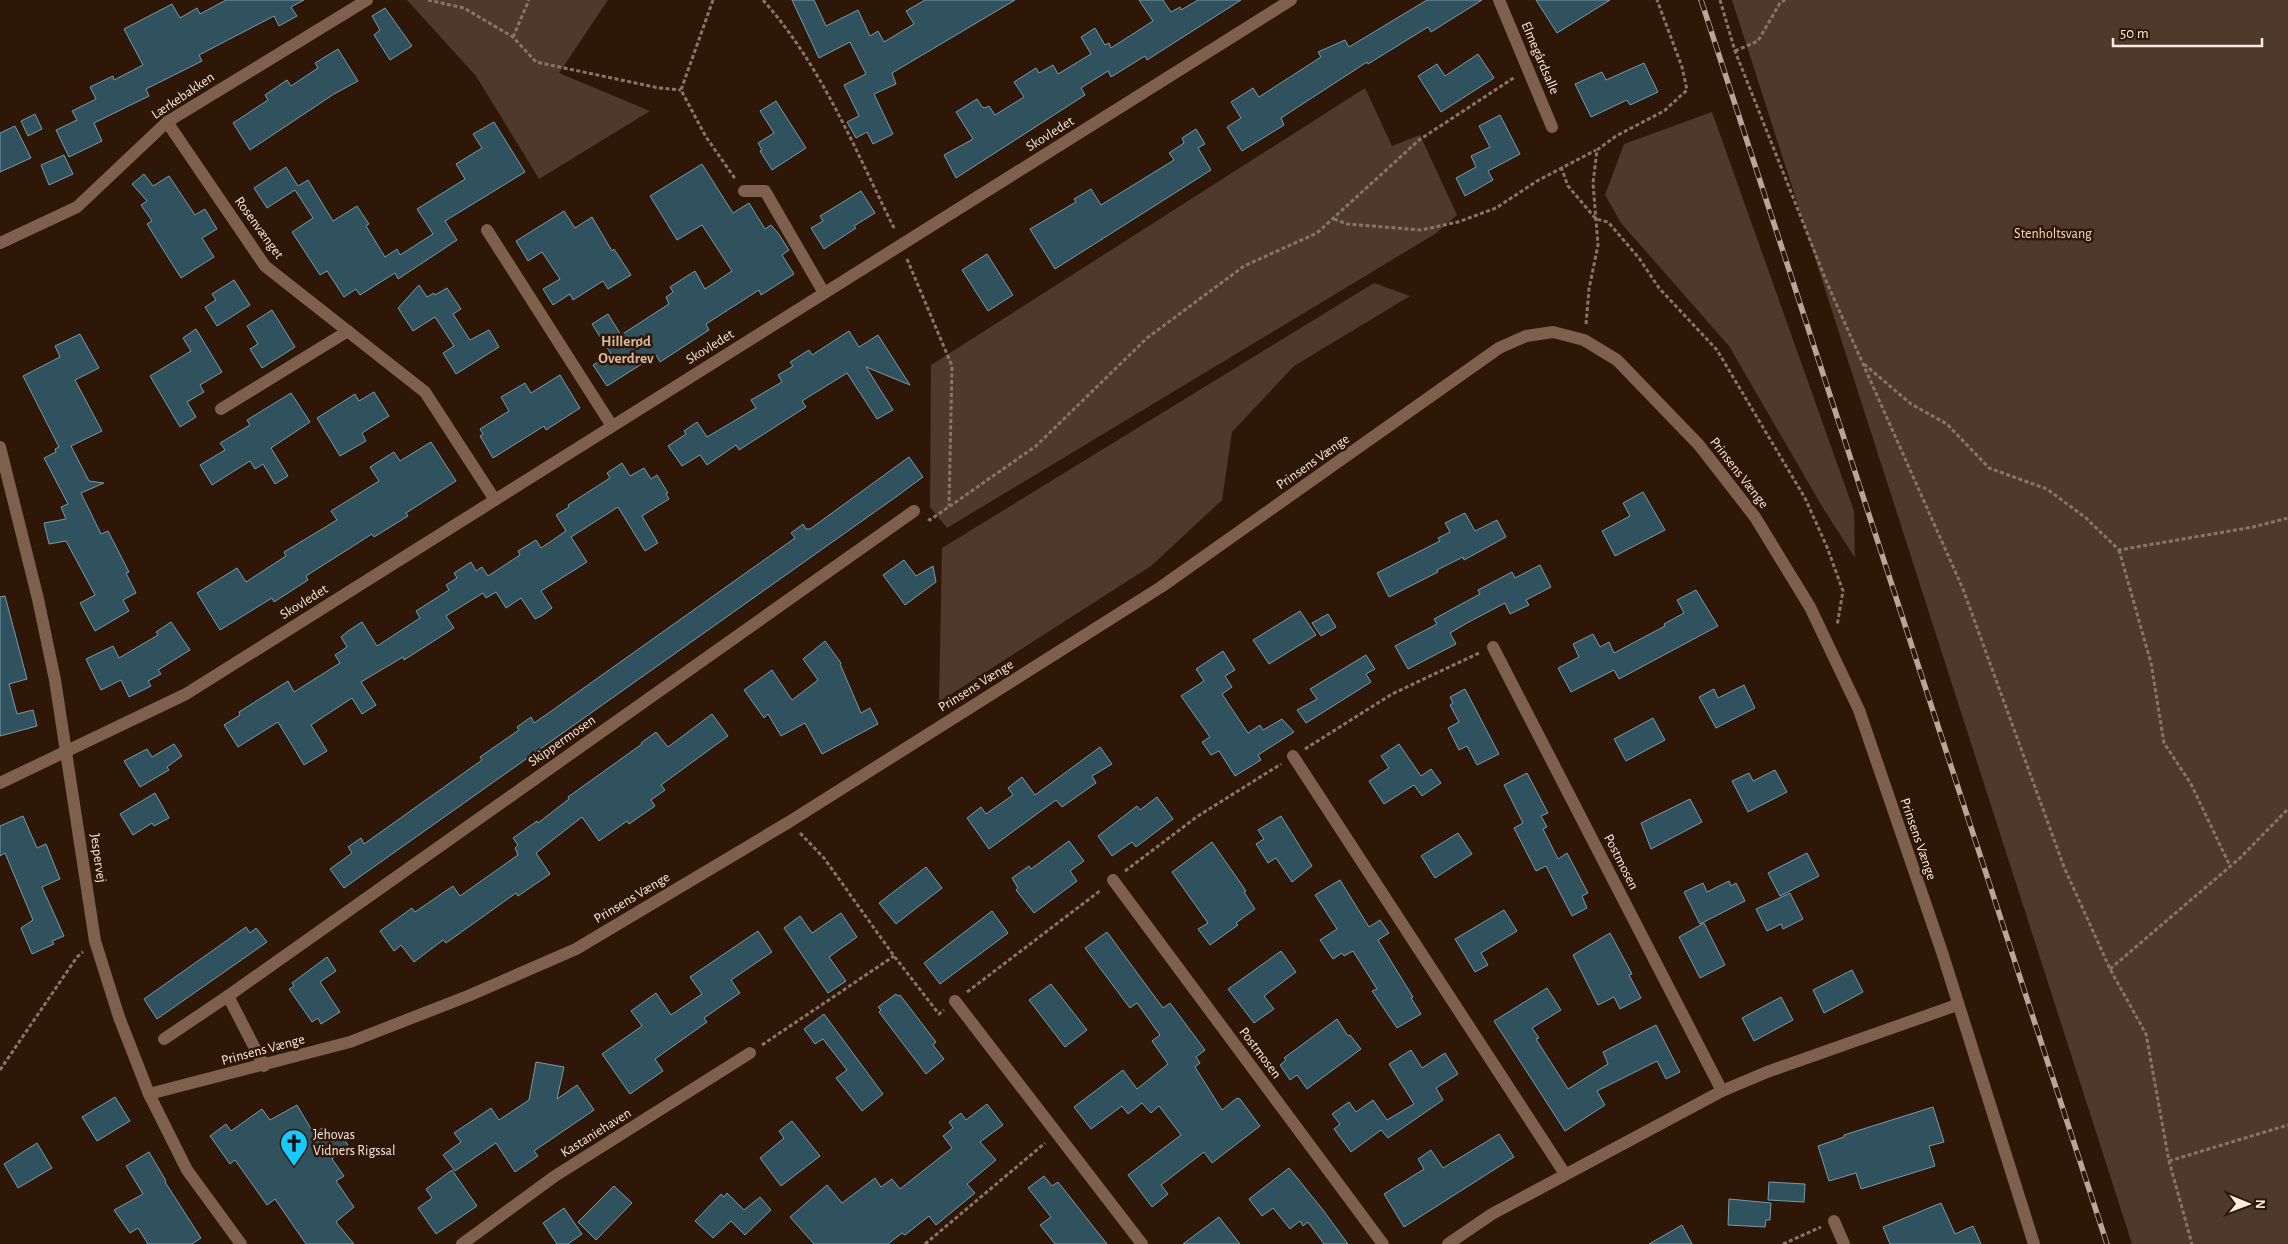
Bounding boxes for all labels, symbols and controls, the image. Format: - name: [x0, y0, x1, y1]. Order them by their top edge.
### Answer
- scale bar: [2113, 15, 2262, 47]
- street label: Elmegårdsalle: [1518, 20, 1562, 96]
- text: 50 m: [2120, 26, 2149, 41]
- street label: Lærkebakken: [149, 70, 217, 122]
- street label: Skovledet: [1024, 114, 1077, 154]
- street label: Rosenvænget: [232, 194, 286, 262]
- park label: Stenholtsvang: [2014, 227, 2092, 241]
- street label: Skovledet: [684, 327, 737, 367]
- district label: Hillerød Overdrev: [598, 334, 654, 366]
- street label: Prinsens Vænge: [1274, 432, 1352, 492]
- street label: Prinsens Vænge: [1707, 435, 1771, 511]
- street label: Skovledet: [278, 582, 331, 622]
- street label: Prinsens Vænge: [936, 657, 1016, 715]
- street label: Skippermosen: [526, 713, 598, 769]
- street label: Prinsens Vænge: [1897, 796, 1939, 882]
- street label: Jespervej: [88, 832, 108, 884]
- street label: Postmosen: [1601, 832, 1641, 892]
- street label: Prinsens Vænge: [592, 870, 672, 926]
- street label: Postmosen: [1236, 1025, 1284, 1081]
- street label: Prinsens Vænge: [220, 1032, 306, 1068]
- street label: Kastaniehaven: [558, 1106, 634, 1160]
- church icon: Jehovas Vidners Rigssal: [279, 1128, 309, 1167]
- place label: Jehovas Vidners Rigssal: [313, 1128, 396, 1158]
- north arrow: [2223, 1179, 2273, 1229]
- text: N: [2253, 1199, 2267, 1209]

